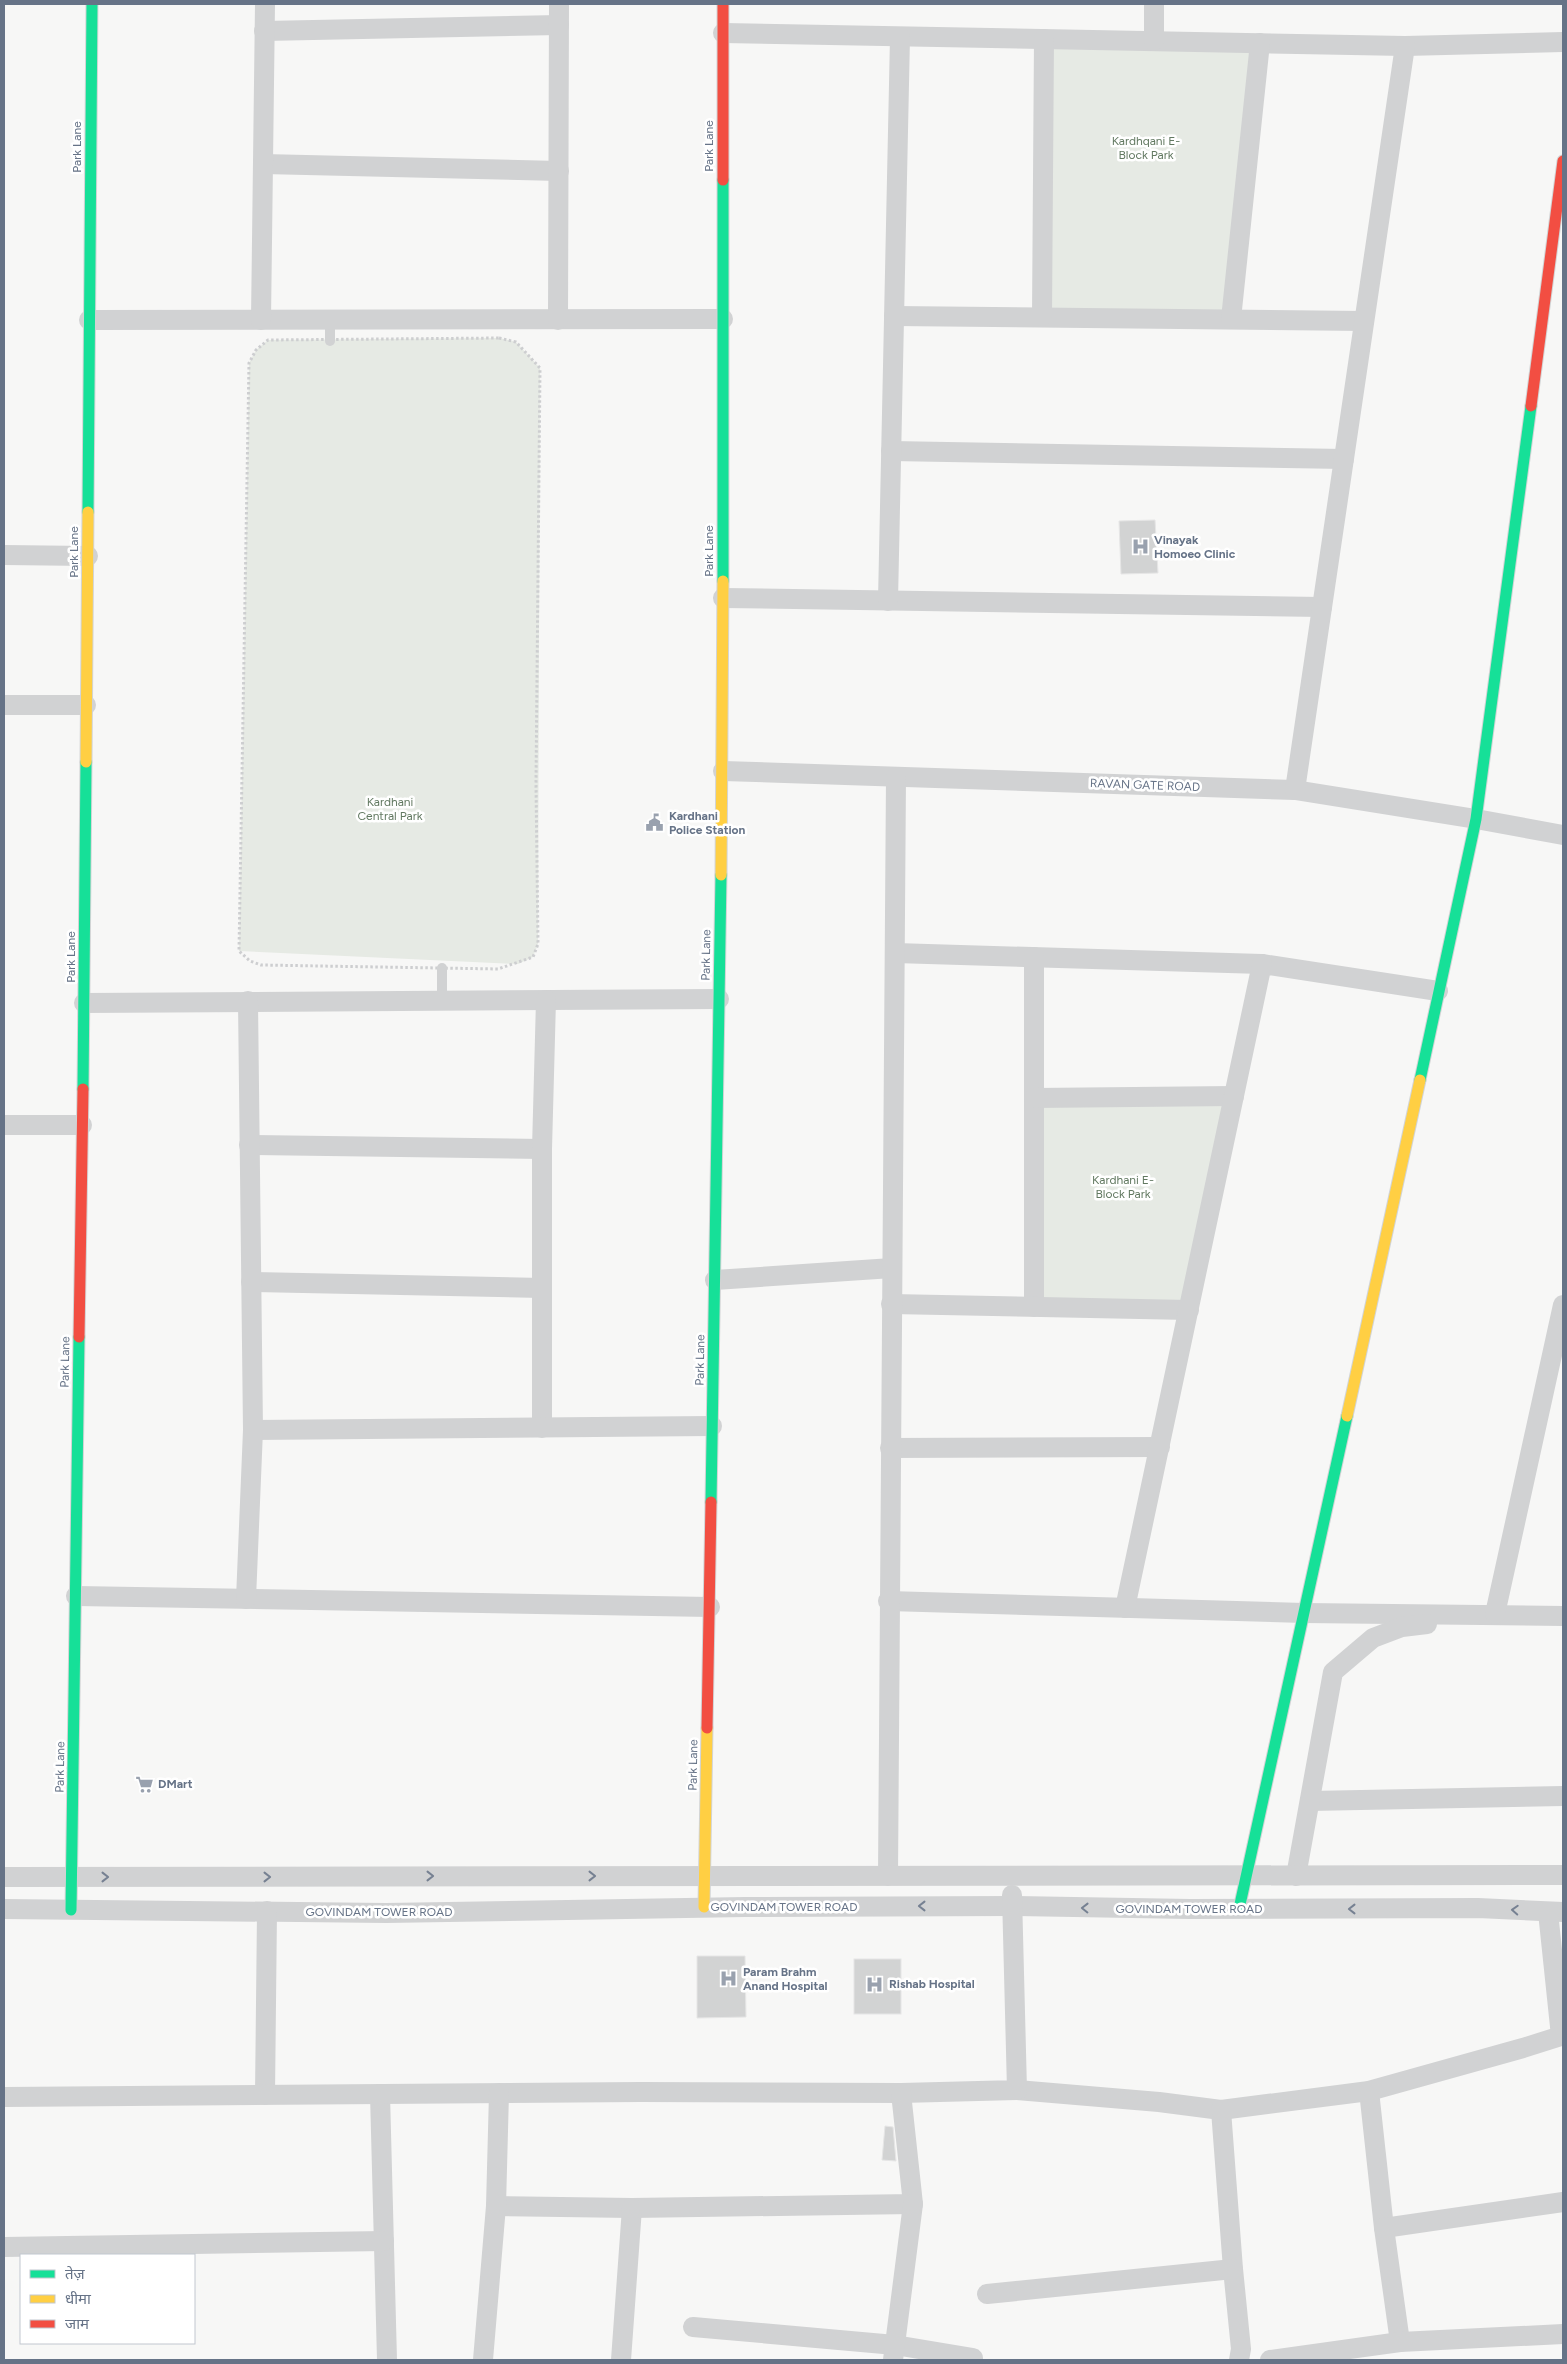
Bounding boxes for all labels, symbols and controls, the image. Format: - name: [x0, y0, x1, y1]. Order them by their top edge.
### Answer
- street label: Park Lane: [702, 120, 716, 172]
- street label: Park Lane: [70, 121, 84, 173]
- park label: Kardhqani E- Block Park: [1112, 134, 1180, 162]
- street label: Park Lane: [702, 525, 716, 577]
- street label: Park Lane: [67, 526, 81, 578]
- place label: Vinayak Homoeo Clinic: [1154, 533, 1236, 561]
- hospital icon: Vinayak Homoeo Clinic: [1130, 537, 1150, 557]
- street label: RAVAN GATE ROAD: [1090, 776, 1200, 794]
- park label: Kardhani Central Park: [357, 795, 423, 823]
- place label: Kardhani Police Station: [669, 809, 746, 837]
- public building icon: Kardhani Police Station: [645, 813, 665, 833]
- street label: Park Lane: [699, 929, 713, 981]
- street label: Park Lane: [64, 931, 78, 983]
- park label: Kardhani E- Block Park: [1092, 1173, 1154, 1201]
- street label: Park Lane: [693, 1334, 707, 1386]
- street label: Park Lane: [58, 1336, 72, 1388]
- street label: Park Lane: [686, 1739, 700, 1791]
- street label: Park Lane: [53, 1741, 67, 1793]
- supermarket icon: DMart: [134, 1774, 154, 1794]
- place label: DMart: [158, 1777, 193, 1791]
- one-way arrow: [426, 1871, 434, 1881]
- one-way arrow: [589, 1871, 597, 1881]
- one-way arrow: [102, 1872, 109, 1882]
- one-way arrow: [264, 1872, 272, 1882]
- street label: GOVINDAM TOWER ROAD: [711, 1900, 857, 1914]
- one-way arrow: [918, 1901, 926, 1911]
- one-way arrow: [1080, 1902, 1088, 1913]
- street label: GOVINDAM TOWER ROAD: [1116, 1902, 1262, 1916]
- one-way arrow: [1348, 1904, 1356, 1914]
- street label: GOVINDAM TOWER ROAD: [306, 1905, 452, 1919]
- one-way arrow: [1510, 1905, 1518, 1916]
- place label: Param Brahm Anand Hospital: [743, 1965, 828, 1993]
- hospital icon: Param Brahm Anand Hospital: [719, 1969, 739, 1989]
- hospital icon: Rishab Hospital: [865, 1974, 885, 1994]
- place label: Rishab Hospital: [889, 1977, 975, 1991]
- legend: [20, 2254, 195, 2344]
- text: तेज़: [65, 2265, 86, 2283]
- text: धीमा: [65, 2290, 92, 2308]
- text: जाम: [65, 2315, 90, 2333]

